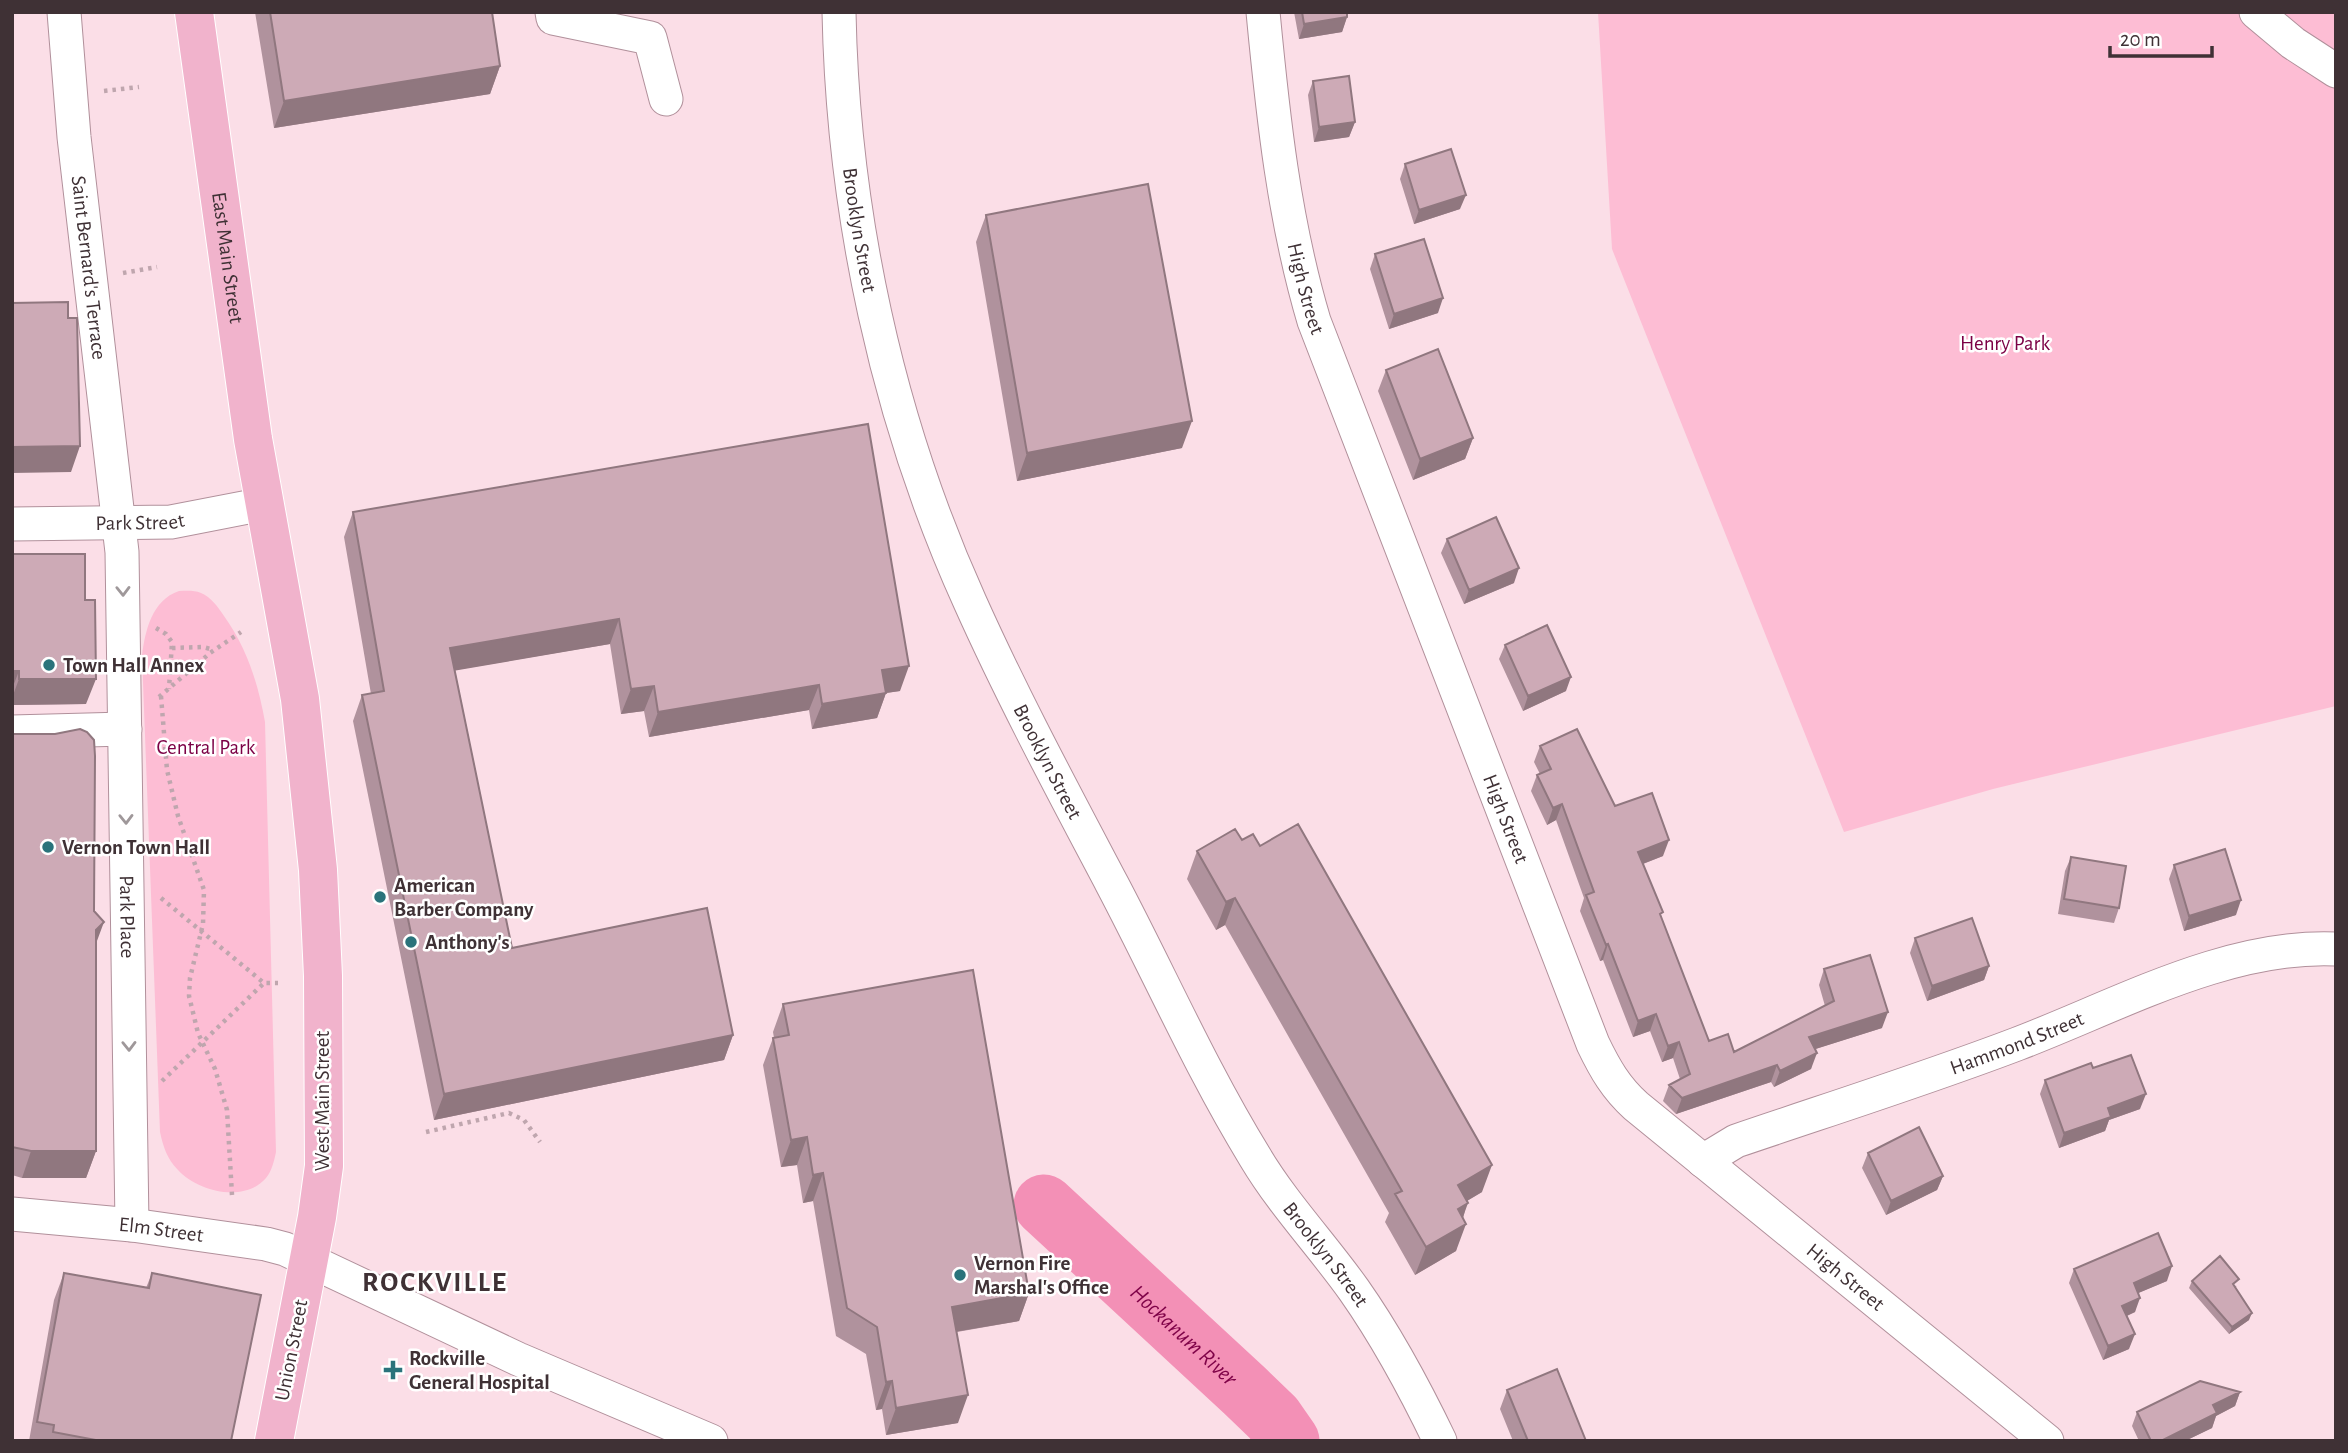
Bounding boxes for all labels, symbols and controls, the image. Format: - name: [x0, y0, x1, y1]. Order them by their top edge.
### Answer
- scale bar: [2110, 14, 2212, 58]
- text: 20 m: [2120, 29, 2161, 50]
- street label: Brooklyn Street: [839, 166, 880, 294]
- street label: Saint Bernard's Terrace: [68, 175, 110, 361]
- street label: East Main Street: [208, 191, 247, 325]
- street label: High Street: [1284, 241, 1328, 337]
- park label: Henry Park: [1960, 333, 2050, 354]
- street label: Park Street: [95, 510, 187, 534]
- one-way arrow: [116, 586, 131, 597]
- place label: Town Hall Annex: [63, 655, 204, 676]
- marker: Town Hall Annex: [41, 657, 57, 673]
- street label: Brooklyn Street: [1009, 701, 1086, 823]
- park label: Central Park: [157, 737, 256, 758]
- street label: High Street: [1479, 771, 1532, 866]
- one-way arrow: [119, 814, 134, 825]
- place label: Vernon Town Hall: [62, 837, 210, 858]
- marker: Vernon Town Hall: [40, 839, 56, 855]
- street label: Park Place: [116, 875, 138, 959]
- place label: American Barber Company: [394, 875, 534, 920]
- marker: American Barber Company: [372, 889, 388, 905]
- place label: Anthony's: [425, 932, 510, 953]
- marker: Anthony's: [403, 934, 419, 950]
- street label: Hammond Street: [1947, 1008, 2087, 1079]
- street label: West Main Street: [312, 1031, 333, 1171]
- one-way arrow: [122, 1041, 137, 1052]
- street label: Brooklyn Street: [1279, 1198, 1372, 1311]
- street label: Elm Street: [118, 1214, 205, 1246]
- street label: High Street: [1802, 1240, 1888, 1315]
- place label: Vernon Fire Marshal's Office: [974, 1253, 1109, 1298]
- marker: Vernon Fire Marshal's Office: [952, 1267, 968, 1283]
- district label: ROCKVILLE: [362, 1269, 508, 1297]
- water label: Hockanum River: [1125, 1281, 1241, 1391]
- street label: Union Street: [271, 1298, 312, 1402]
- place label: Rockville General Hospital: [409, 1348, 550, 1393]
- marker: Rockville General Hospital: [383, 1360, 403, 1380]

